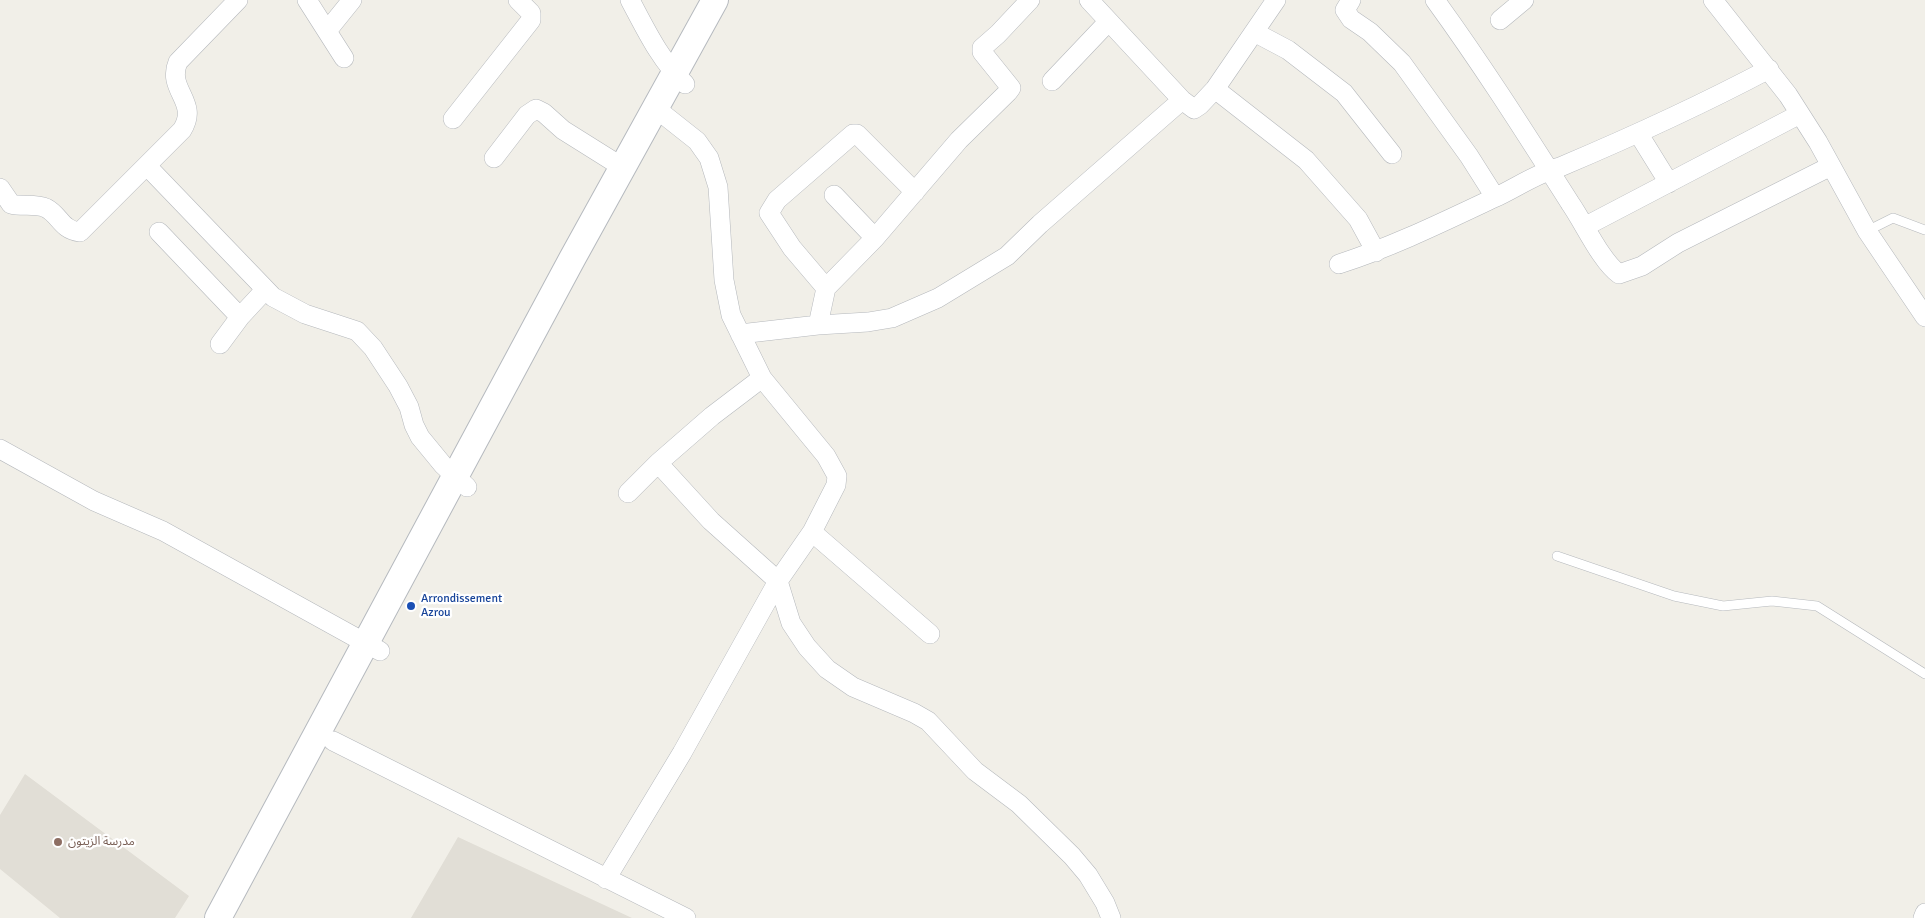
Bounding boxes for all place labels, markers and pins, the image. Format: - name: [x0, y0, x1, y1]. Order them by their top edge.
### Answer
- place label: Arrondissement Azrou: [421, 592, 502, 620]
- marker: Arrondissement Azrou: [405, 600, 417, 612]
- place label: مدرسة الزيتون: [68, 835, 135, 849]
- marker: مدرسة الزيتون: [52, 836, 64, 848]

